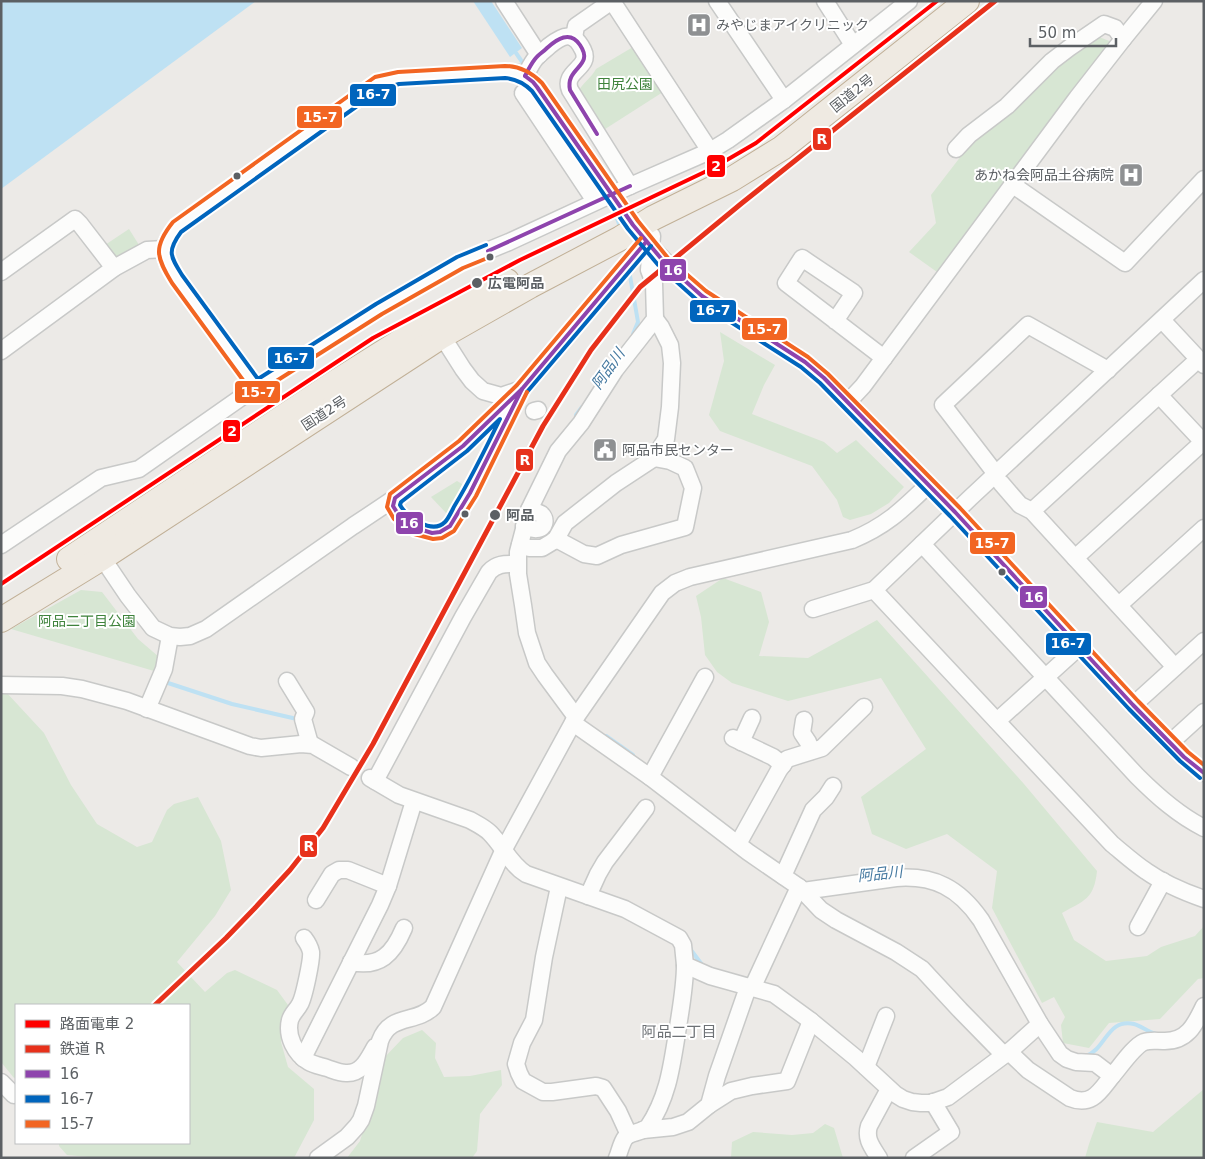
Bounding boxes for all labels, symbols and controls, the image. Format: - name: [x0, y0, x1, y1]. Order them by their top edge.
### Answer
- hospital icon: みやじまアイクリニック: [686, 12, 712, 38]
- scale bar: [1030, 15, 1116, 47]
- place label: みやじまアイクリニック: [716, 17, 869, 33]
- text: 50 m: [1038, 24, 1076, 42]
- street label: 国道2号: [827, 71, 877, 115]
- park label: 田尻公園: [597, 76, 653, 92]
- line badge: 16-7: [349, 83, 397, 107]
- text: 16-7: [355, 86, 391, 102]
- line badge: 15-7: [296, 105, 343, 129]
- text: 15-7: [302, 109, 338, 125]
- line badge: R: [812, 127, 832, 151]
- text: R: [817, 131, 828, 147]
- line badge: 2: [706, 154, 726, 178]
- text: 2: [711, 158, 721, 174]
- hospital icon: あかね会阿品土谷病院: [1118, 162, 1144, 188]
- place label: あかね会阿品土谷病院: [974, 167, 1114, 183]
- unlabelled marker: [232, 171, 242, 181]
- unlabelled marker: [485, 252, 495, 262]
- line badge: 16: [659, 258, 687, 282]
- text: 16: [663, 262, 683, 278]
- place label: 広電阿品: [488, 275, 544, 291]
- marker: 広電阿品: [470, 276, 484, 290]
- line badge: 16-7: [689, 299, 737, 323]
- text: 16-7: [695, 302, 731, 318]
- line badge: 15-7: [741, 317, 788, 341]
- text: 15-7: [746, 321, 782, 337]
- water label: 阿品川: [588, 344, 629, 393]
- line badge: 16-7: [267, 346, 315, 370]
- text: 16-7: [273, 350, 309, 366]
- line badge: 15-7: [234, 380, 281, 404]
- text: 15-7: [240, 384, 276, 400]
- street label: 国道2号: [298, 392, 350, 434]
- line badge: 2: [222, 419, 241, 443]
- text: 2: [227, 423, 237, 439]
- public building icon: 阿品市民センター: [592, 437, 618, 463]
- place label: 阿品市民センター: [622, 442, 734, 458]
- line badge: R: [515, 448, 534, 472]
- text: R: [520, 452, 531, 468]
- place label: 阿品: [506, 507, 534, 523]
- marker: 阿品: [488, 508, 502, 522]
- unlabelled marker: [460, 509, 470, 519]
- line badge: 16: [395, 511, 424, 535]
- text: 16: [399, 515, 419, 531]
- line badge: 15-7: [969, 531, 1016, 555]
- text: 15-7: [974, 535, 1010, 551]
- unlabelled marker: [997, 567, 1007, 577]
- line badge: 16: [1019, 585, 1048, 609]
- text: 16: [1024, 589, 1044, 605]
- park label: 阿品二丁目公園: [38, 613, 136, 629]
- line badge: 16-7: [1045, 632, 1092, 656]
- text: 16-7: [1050, 635, 1086, 651]
- line badge: R: [299, 834, 318, 858]
- text: R: [304, 838, 315, 854]
- water label: 阿品川: [857, 862, 905, 885]
- legend: [15, 1004, 190, 1144]
- text: 路面電車 2: [60, 1015, 134, 1033]
- district label: 阿品二丁目: [641, 1023, 717, 1041]
- text: 鉄道 R: [60, 1040, 105, 1058]
- text: 16: [60, 1065, 79, 1083]
- text: 16-7: [60, 1090, 94, 1108]
- text: 15-7: [60, 1115, 94, 1133]

